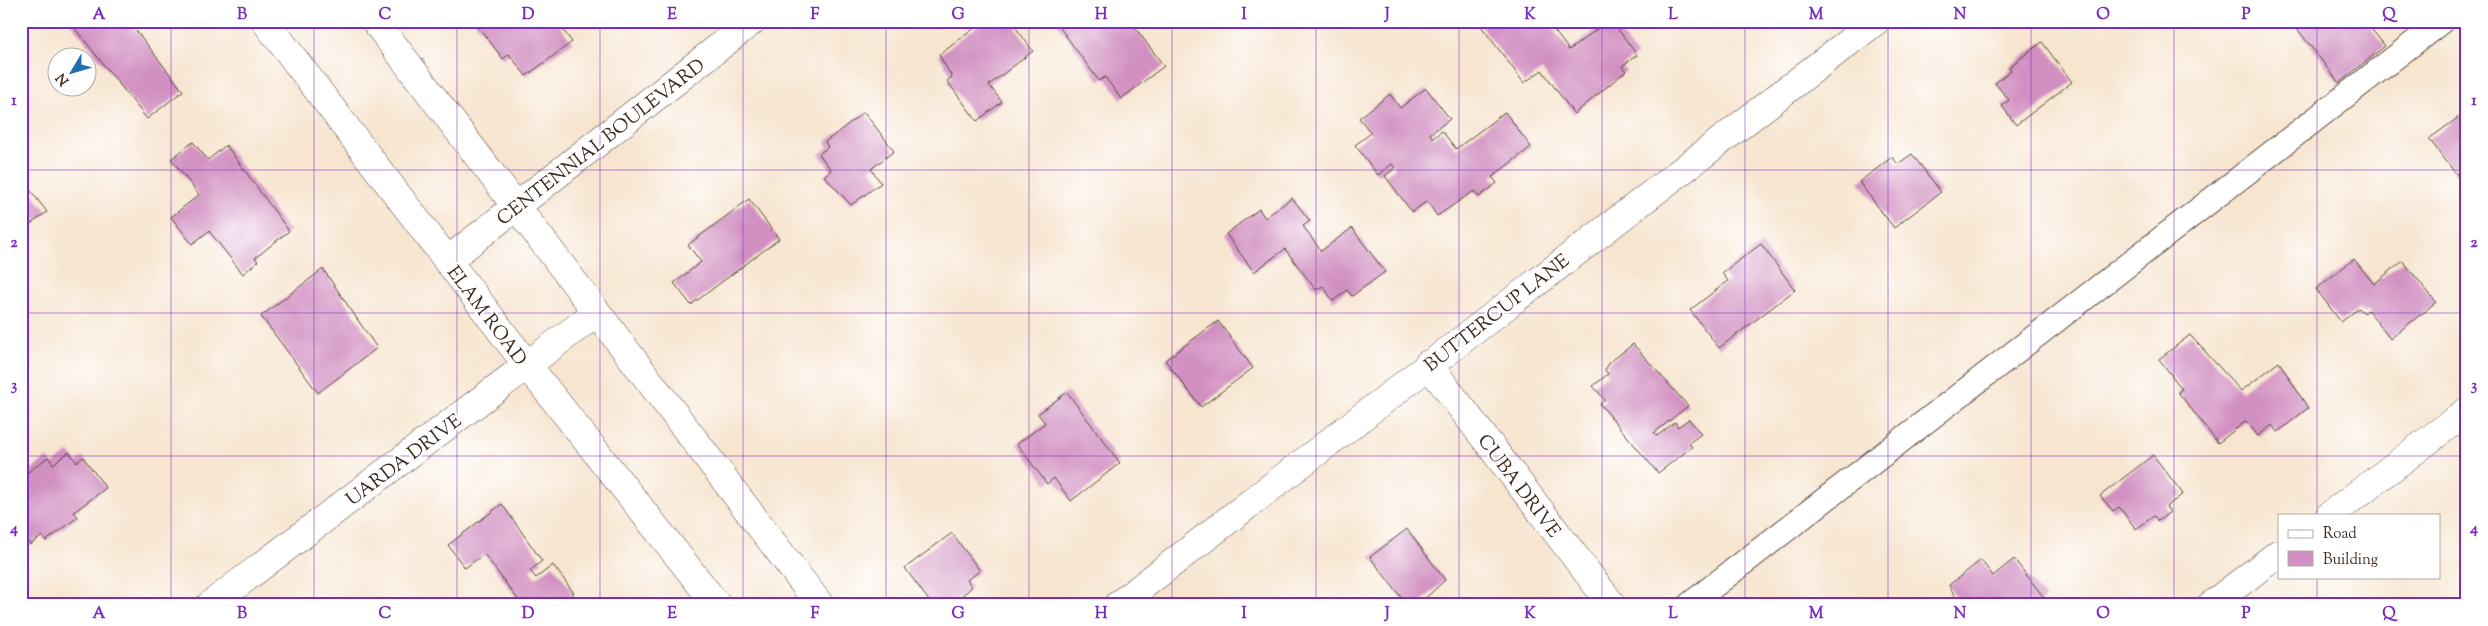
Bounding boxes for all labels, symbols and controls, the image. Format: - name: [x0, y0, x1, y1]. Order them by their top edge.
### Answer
- text: A: [93, 4, 106, 27]
- text: B: [237, 4, 247, 27]
- text: C: [379, 4, 392, 27]
- text: D: [522, 4, 535, 27]
- text: E: [667, 4, 677, 27]
- text: F: [811, 4, 820, 27]
- text: G: [951, 4, 965, 27]
- text: H: [1095, 4, 1108, 27]
- text: I: [1241, 4, 1247, 27]
- text: J: [1383, 4, 1390, 27]
- text: K: [1524, 4, 1536, 27]
- text: L: [1668, 4, 1678, 27]
- text: M: [1809, 4, 1824, 27]
- text: N: [1954, 4, 1967, 27]
- text: O: [2096, 4, 2110, 27]
- text: P: [2241, 4, 2251, 27]
- text: Q: [2382, 4, 2398, 27]
- north arrow: [48, 48, 98, 98]
- street label: CENTENNIAL BOULEVARD: [492, 53, 711, 233]
- text: N: [52, 68, 75, 89]
- text: 1: [11, 90, 17, 113]
- text: 1: [2471, 90, 2477, 113]
- text: 2: [10, 232, 18, 255]
- text: 2: [2470, 232, 2478, 255]
- street label: BUTTERCUP LANE: [1419, 248, 1576, 379]
- street label: ELAM ROAD: [439, 261, 533, 372]
- text: 3: [11, 375, 18, 398]
- text: 3: [2471, 375, 2478, 398]
- street label: UARDA DRIVE: [341, 408, 468, 514]
- street label: CUBA DRIVE: [1470, 429, 1566, 544]
- legend: [2278, 514, 2440, 578]
- text: 4: [9, 518, 18, 541]
- text: 4: [2469, 518, 2478, 541]
- text: Road: [2323, 524, 2357, 545]
- text: Building: [2323, 550, 2378, 571]
- text: A: [93, 603, 106, 626]
- text: B: [237, 603, 247, 626]
- text: C: [379, 603, 392, 626]
- text: D: [522, 603, 535, 626]
- text: E: [667, 603, 677, 626]
- text: F: [811, 603, 820, 626]
- text: G: [951, 603, 965, 626]
- text: H: [1095, 603, 1108, 626]
- text: I: [1241, 603, 1247, 626]
- text: J: [1383, 603, 1390, 626]
- text: K: [1524, 603, 1536, 626]
- text: L: [1668, 603, 1678, 626]
- text: M: [1809, 603, 1824, 626]
- text: N: [1954, 603, 1967, 626]
- text: O: [2096, 603, 2110, 626]
- text: P: [2241, 603, 2251, 626]
- text: Q: [2382, 603, 2398, 626]

